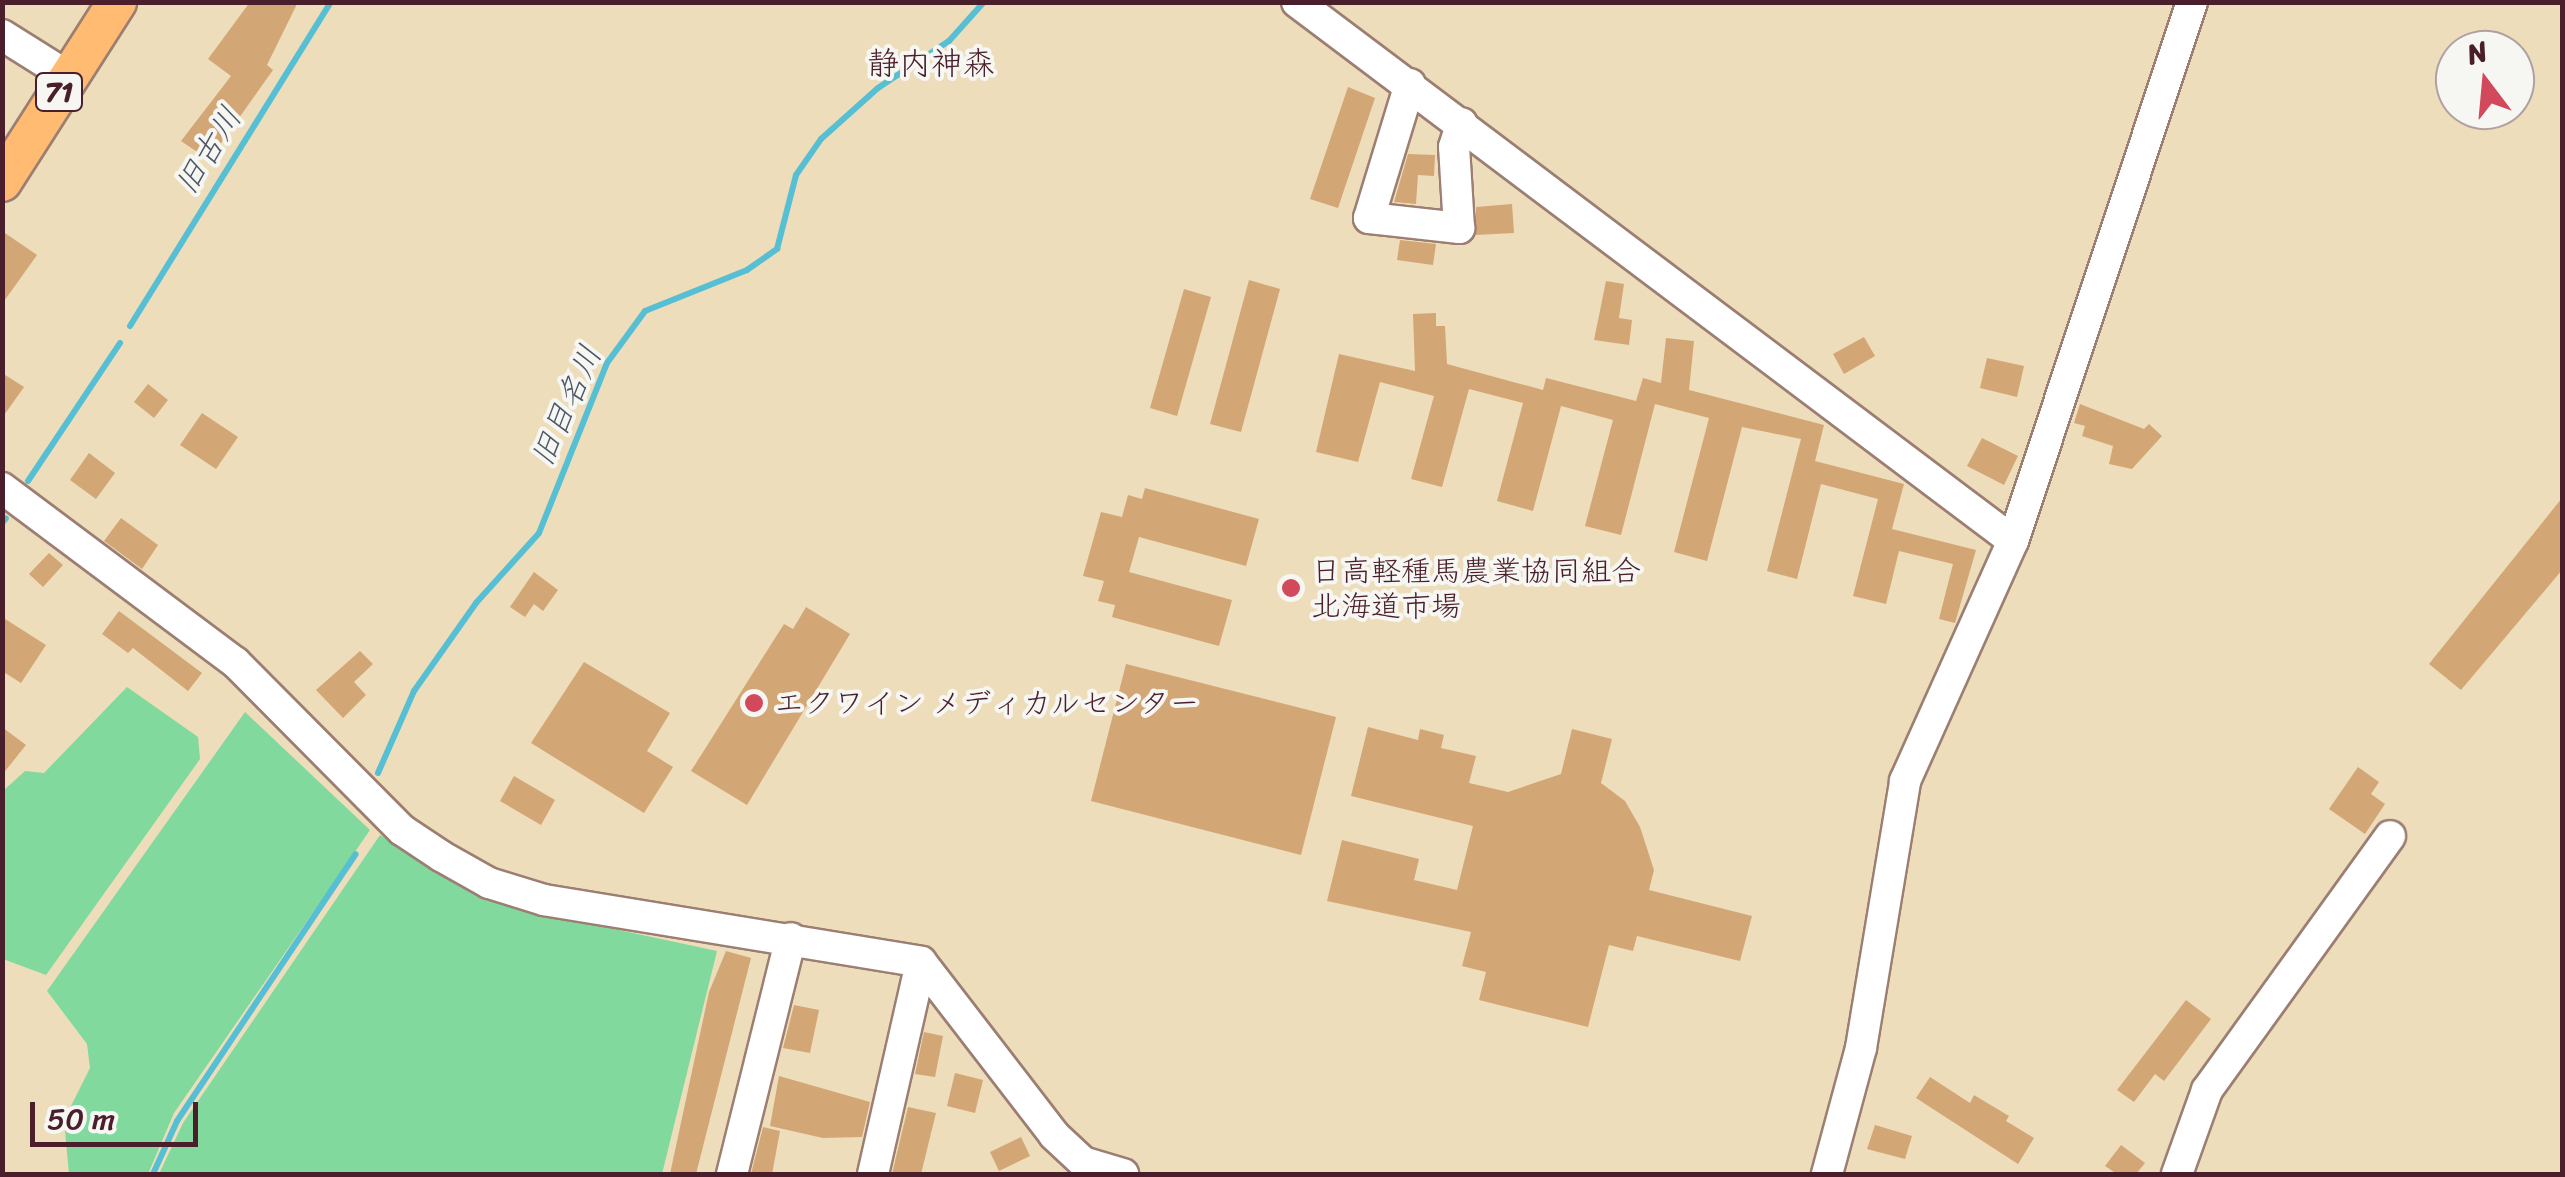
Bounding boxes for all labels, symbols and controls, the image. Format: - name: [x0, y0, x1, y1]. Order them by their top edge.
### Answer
- text: N: [2461, 26, 2493, 79]
- north arrow: [2435, 30, 2535, 130]
- district label: 静内神森: [867, 45, 995, 83]
- road number: 71: [34, 69, 84, 115]
- water label: 旧古川: [167, 100, 251, 202]
- water label: 旧目名川: [523, 340, 611, 472]
- place label: 日高軽種馬農業協同組合 北海道市場: [1311, 553, 1641, 624]
- marker: 日高軽種馬農業協同組合 北海道市場: [1280, 577, 1302, 599]
- place label: エクワイン メディカルセンター: [774, 685, 1202, 721]
- marker: エクワイン メディカルセンター: [743, 692, 765, 714]
- scale bar: [35, 1082, 202, 1144]
- text: 50 m: [47, 1092, 115, 1146]

